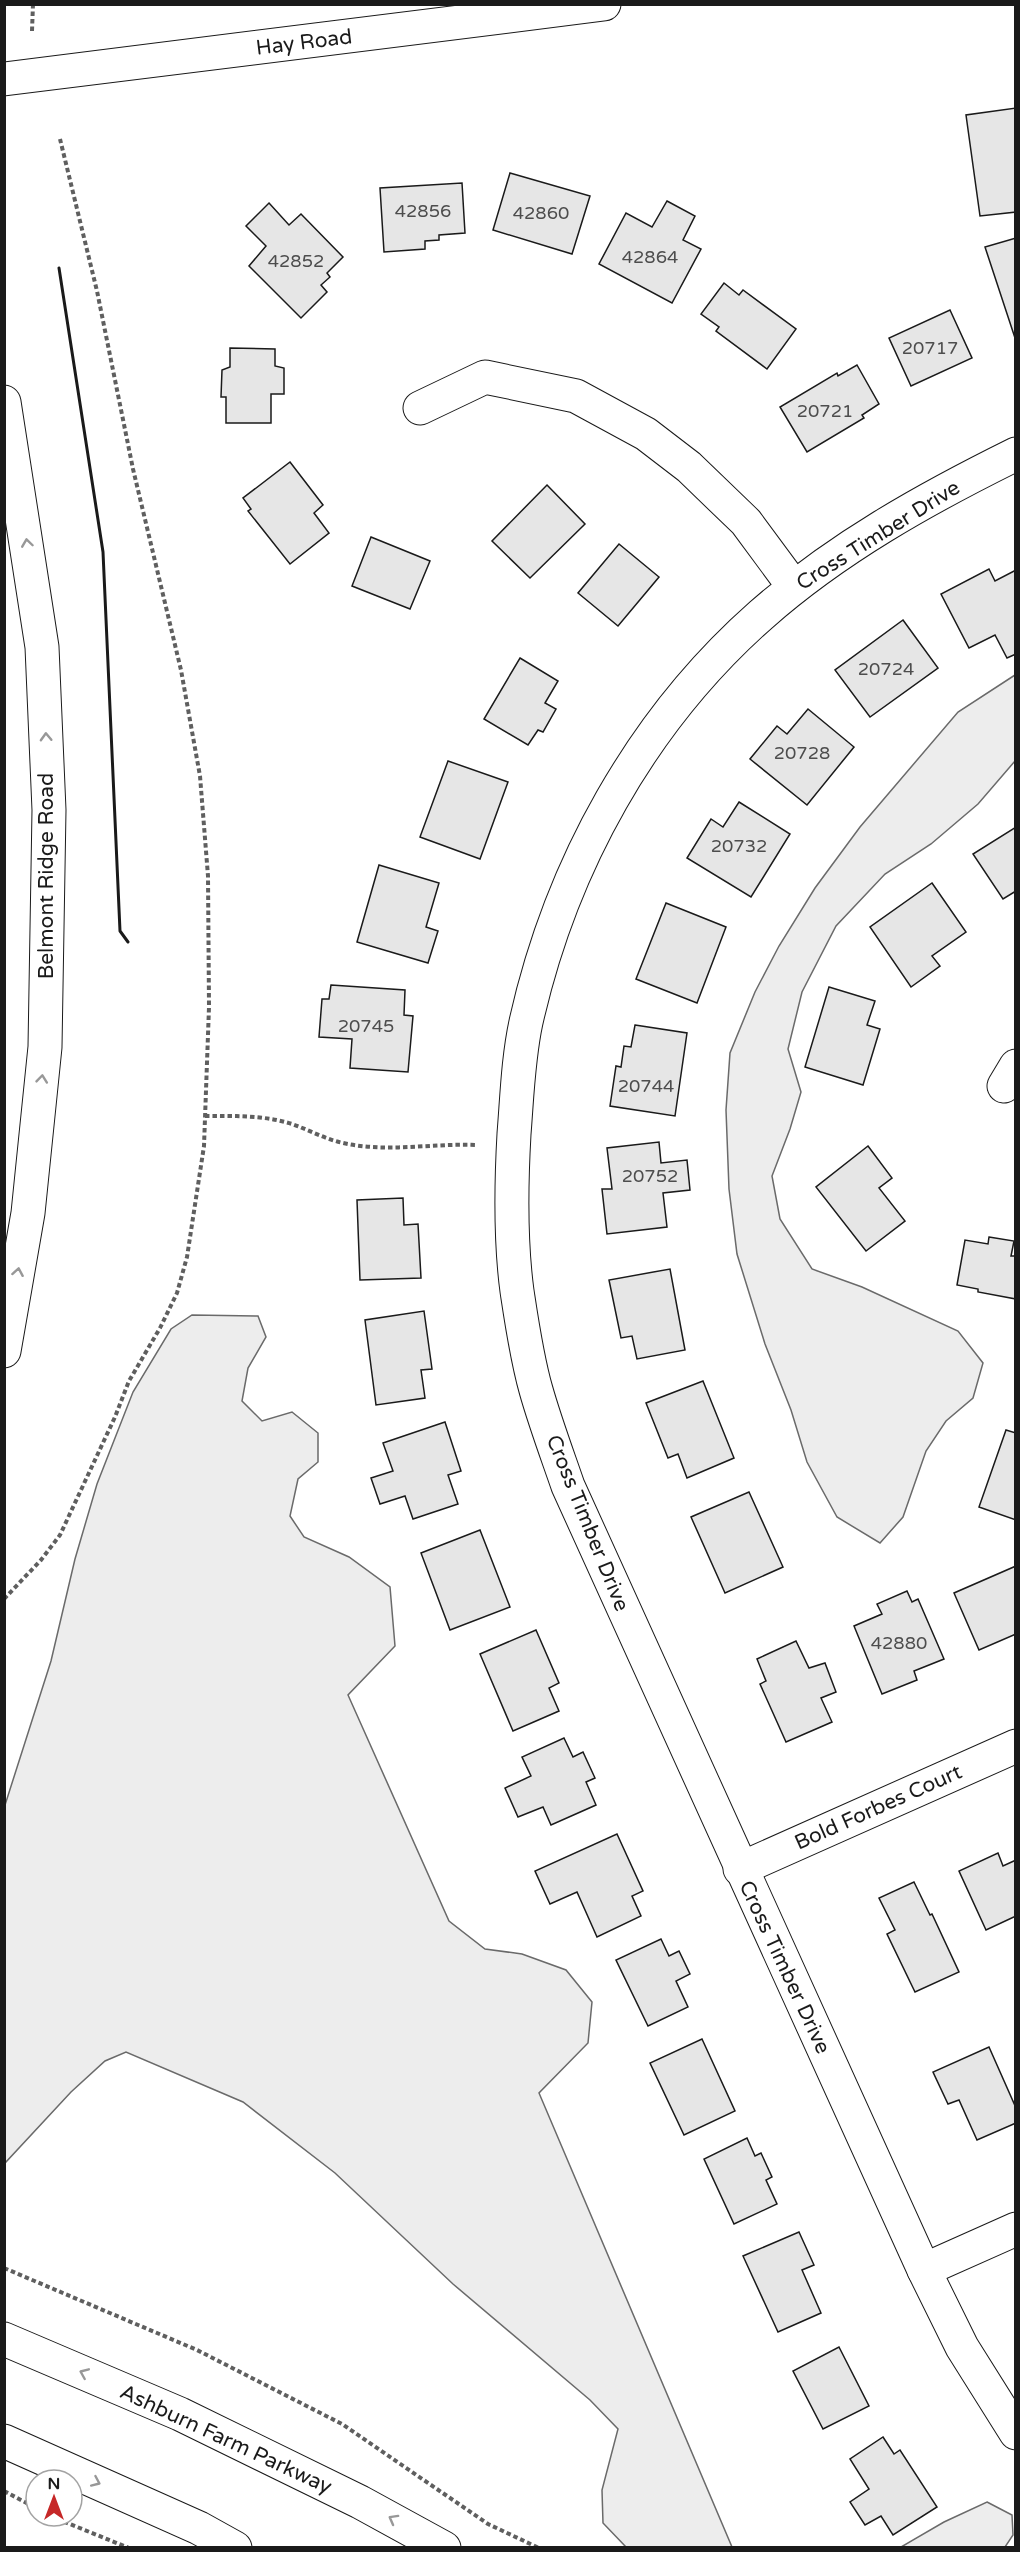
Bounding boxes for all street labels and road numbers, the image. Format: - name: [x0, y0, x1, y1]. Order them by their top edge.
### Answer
- street label: Hay Road: [254, 24, 354, 61]
- street label: Cross Timber Drive: [792, 475, 965, 596]
- street label: Belmont Ridge Road: [34, 773, 59, 979]
- street label: Cross Timber Drive: [541, 1431, 634, 1615]
- street label: Bold Forbes Court: [791, 1759, 966, 1856]
- street label: Cross Timber Drive: [733, 1877, 836, 2058]
- street label: Ashburn Farm Parkway: [116, 2379, 336, 2500]

